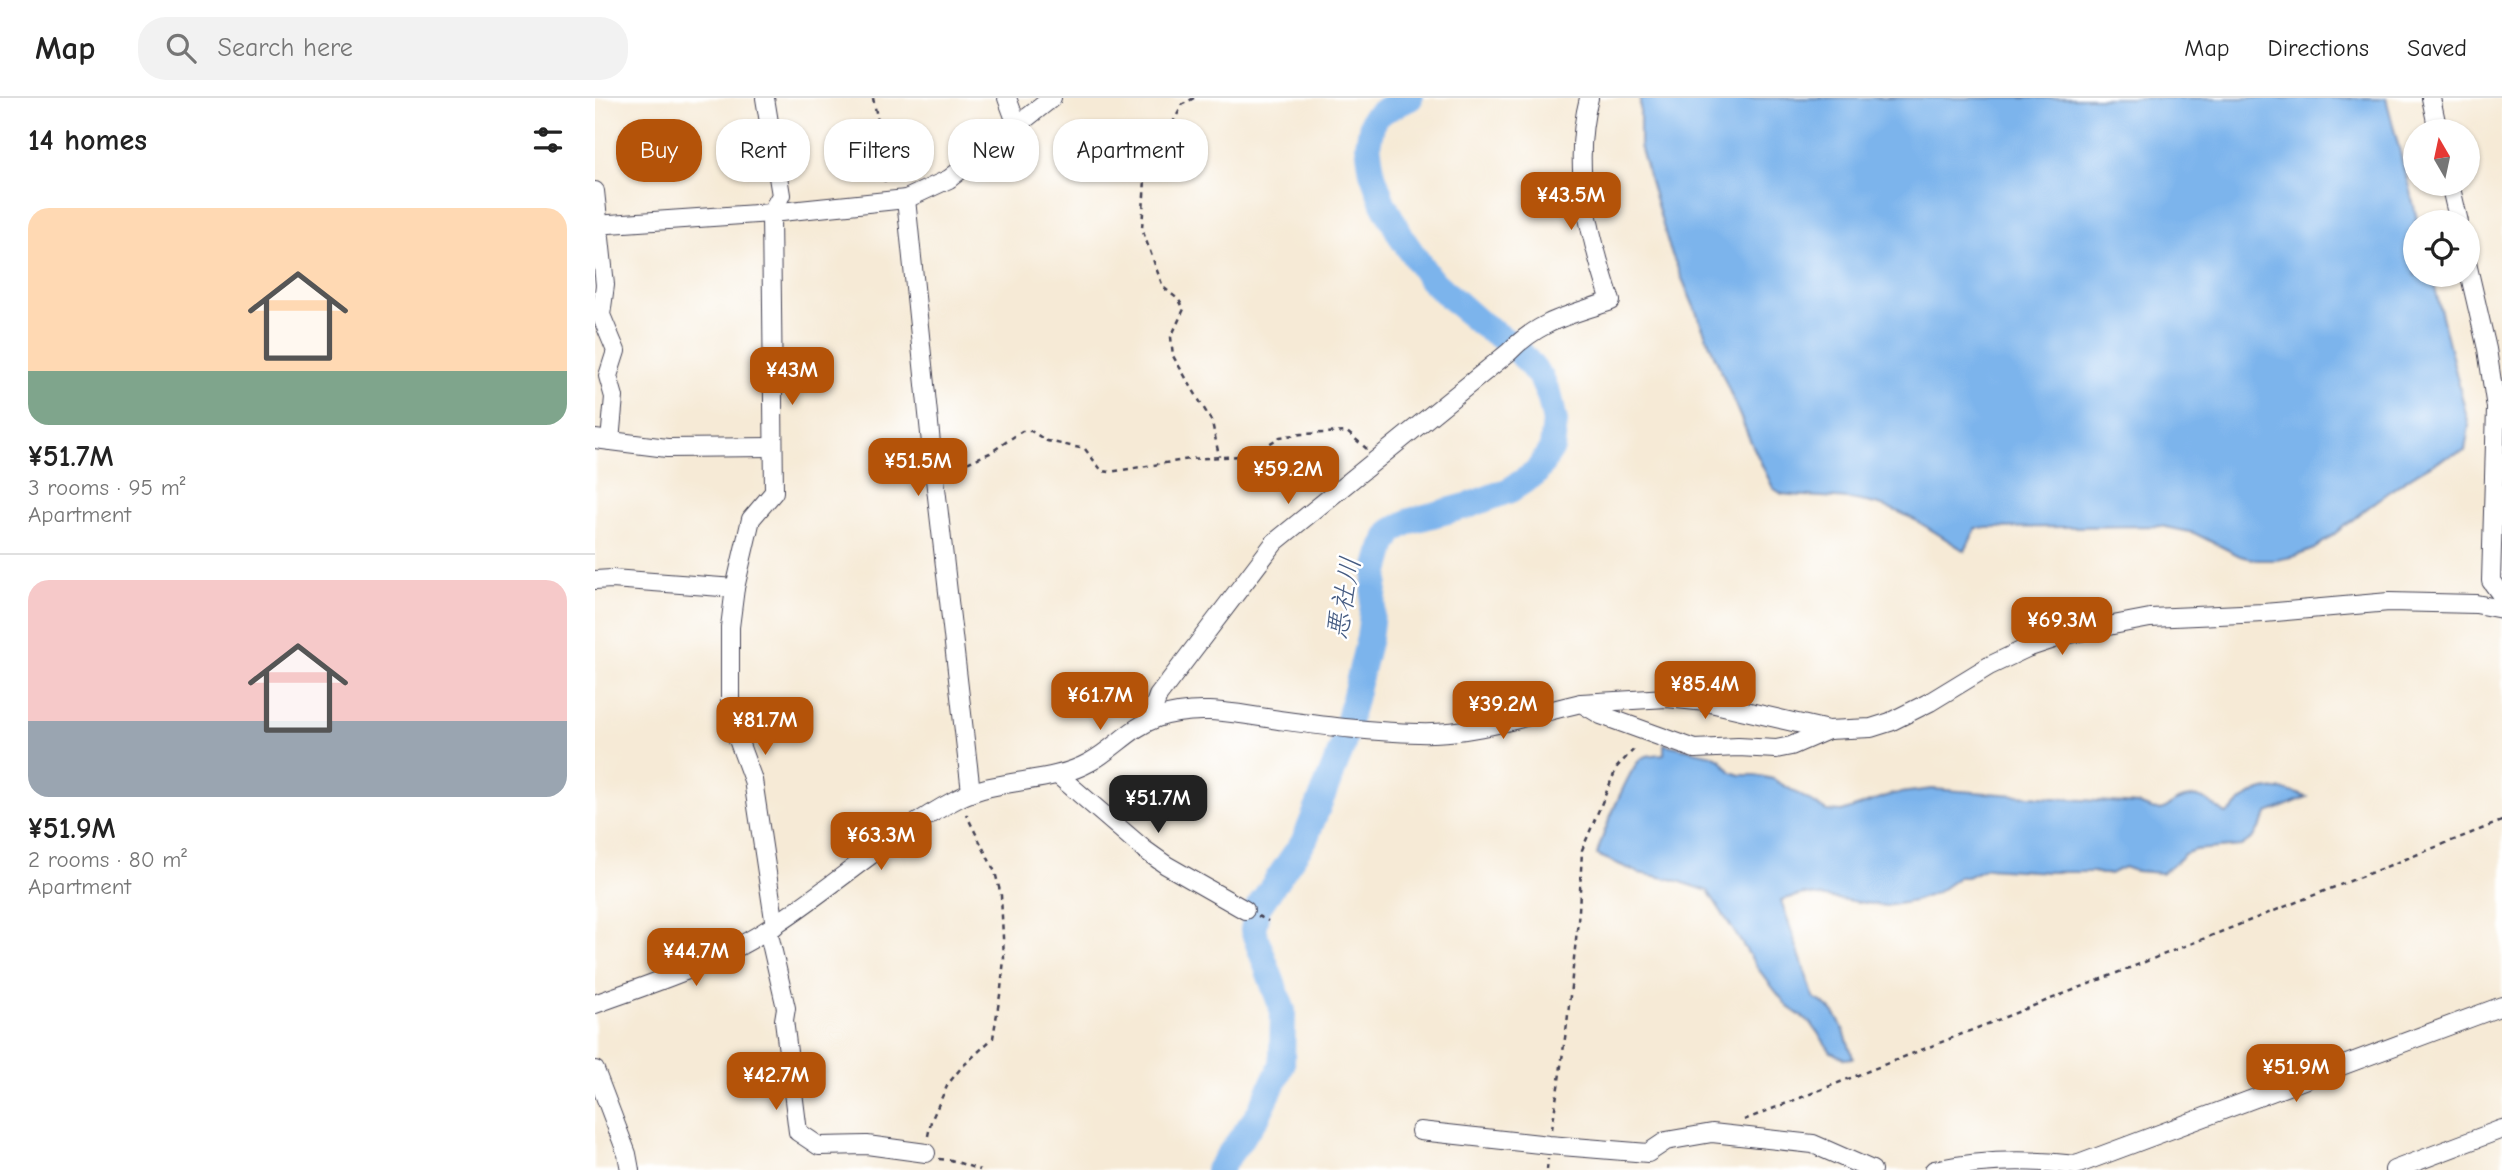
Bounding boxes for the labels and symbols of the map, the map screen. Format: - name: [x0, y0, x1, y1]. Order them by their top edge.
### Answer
- north arrow: [2403, 119, 2480, 196]
- pin: ¥43.5M: [1514, 172, 1628, 232]
- pin: ¥43M: [751, 348, 833, 407]
- pin: ¥51.5M: [861, 438, 975, 498]
- pin: ¥59.2M: [1231, 446, 1345, 506]
- water label: 悪社川: [1321, 554, 1367, 642]
- pin: ¥69.3M: [2005, 598, 2119, 657]
- pin: ¥85.4M: [1648, 662, 1762, 721]
- pin: ¥61.7M: [1043, 672, 1157, 732]
- pin: ¥39.2M: [1446, 682, 1560, 741]
- pin: ¥81.7M: [708, 698, 822, 757]
- pin: ¥51.7M: [1101, 776, 1215, 835]
- pin: ¥63.3M: [824, 812, 938, 872]
- pin: ¥44.7M: [639, 928, 753, 988]
- pin: ¥51.9M: [2239, 1044, 2353, 1104]
- pin: ¥42.7M: [719, 1052, 833, 1112]

